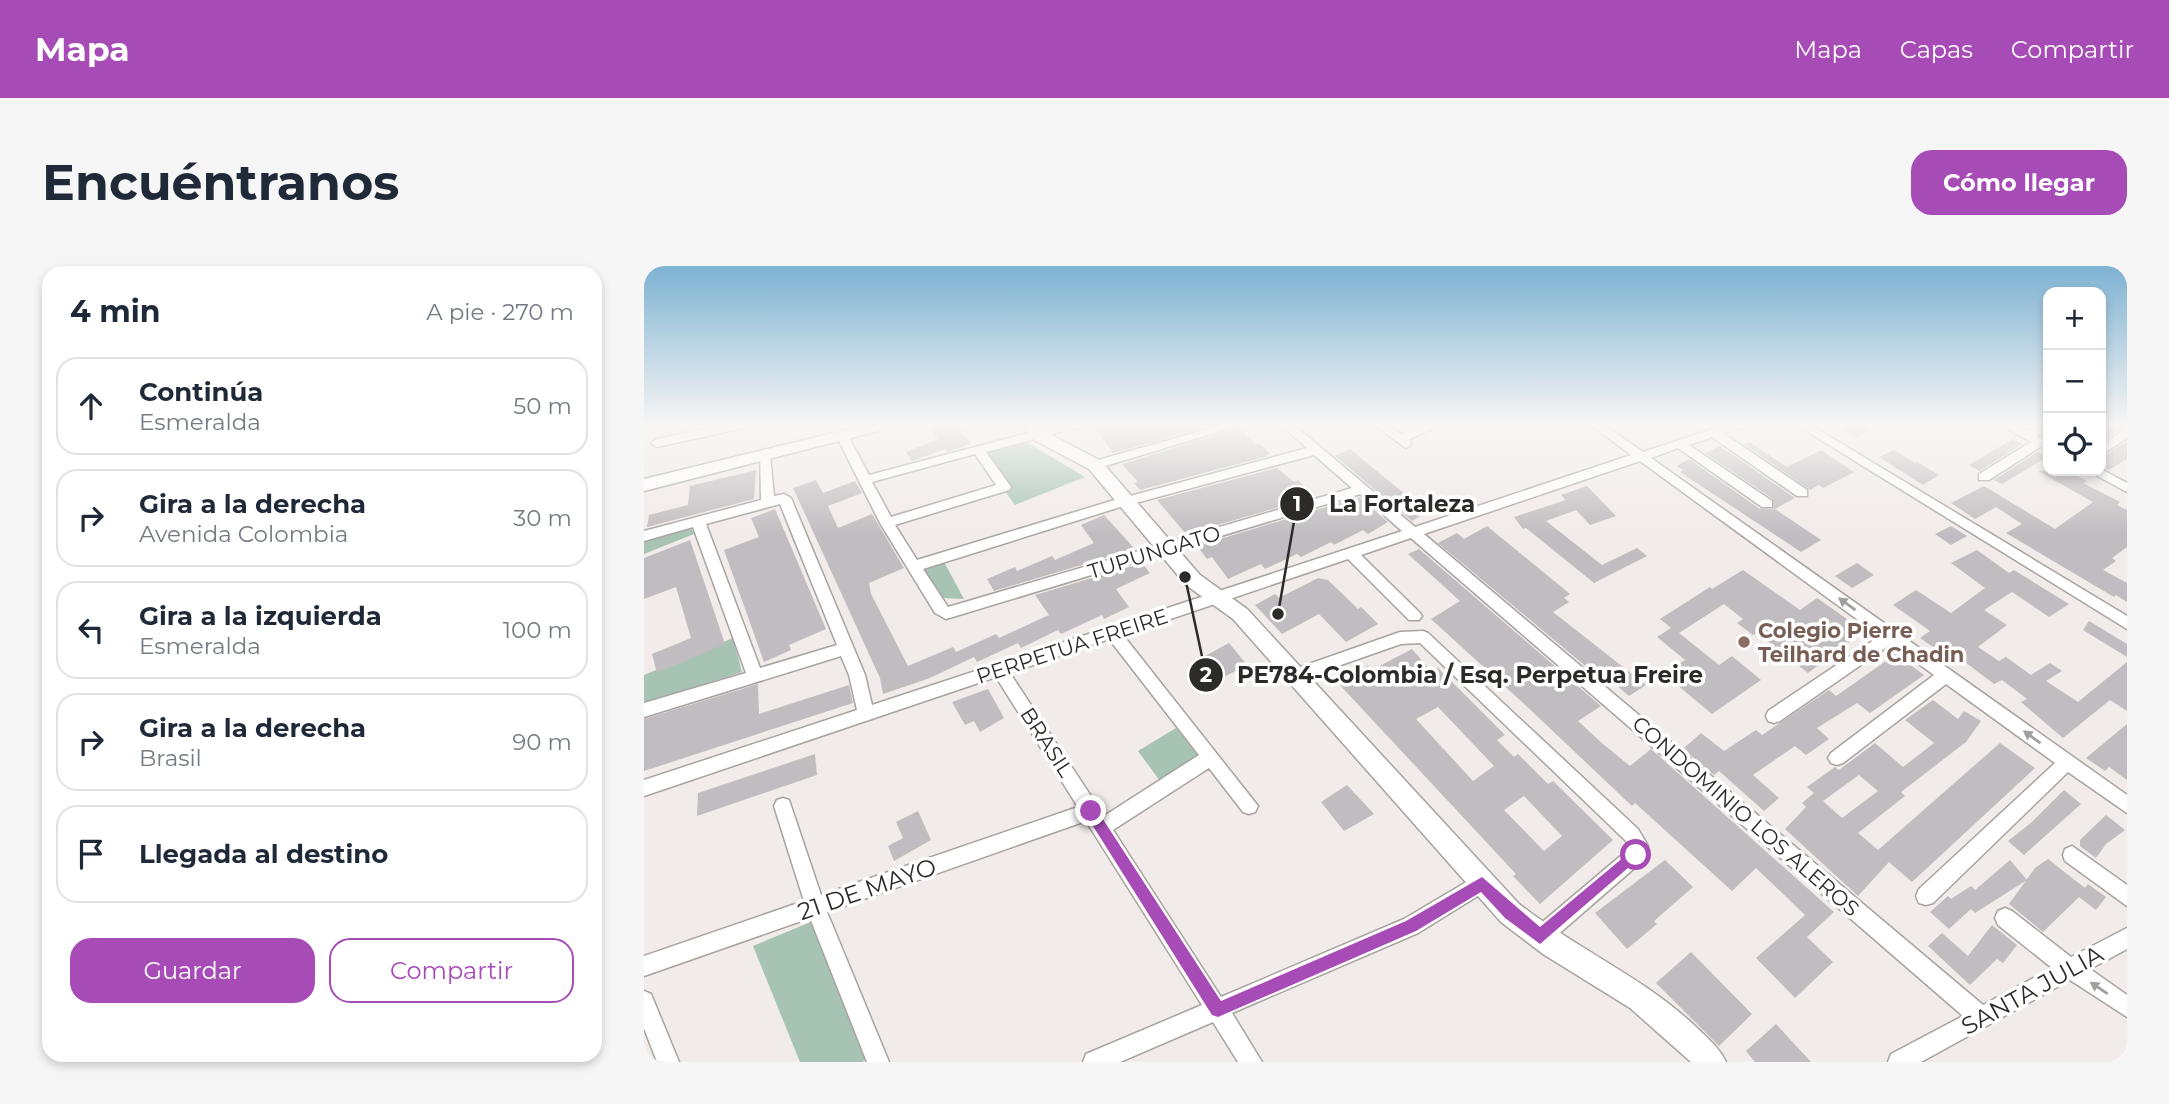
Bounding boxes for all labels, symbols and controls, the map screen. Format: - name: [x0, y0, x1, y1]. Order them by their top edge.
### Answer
- text: Mapa: [35, 29, 130, 69]
- text: Mapa: [1794, 35, 1862, 64]
- text: Capas: [1900, 35, 1973, 64]
- text: Compartir: [2011, 35, 2134, 64]
- button: Cómo llegar: [1911, 150, 2127, 215]
- text: Encuéntranos: [42, 153, 399, 212]
- map controls: [2043, 287, 2106, 476]
- button: +: [2043, 287, 2106, 350]
- text: 4 min: [70, 293, 160, 330]
- text: A pie · 270 m: [426, 298, 574, 326]
- button: −: [2043, 350, 2106, 413]
- text: Continúa: [139, 376, 263, 408]
- icon: ahead: [72, 387, 110, 425]
- text: 50 m: [513, 392, 572, 420]
- text: Esmeralda: [139, 408, 261, 436]
- button: locate: [2043, 413, 2106, 476]
- callout: La Fortaleza: [1280, 482, 1489, 526]
- text: Gira a la derecha: [139, 488, 366, 520]
- text: La Fortaleza: [1329, 490, 1475, 518]
- text: 1: [1293, 491, 1301, 516]
- icon: right: [72, 499, 110, 537]
- text: 30 m: [513, 504, 572, 532]
- text: Avenida Colombia: [139, 520, 348, 548]
- street label: TUPUNGATO: [1085, 520, 1223, 584]
- one-way arrow: [1838, 597, 1856, 611]
- text: Gira a la izquierda: [139, 600, 382, 632]
- street label: PERPETUA FREIRE: [973, 603, 1171, 689]
- icon: left: [72, 611, 110, 649]
- text: 100 m: [503, 616, 572, 644]
- place label: Colegio Pierre Teilhard de Chadin: [1758, 618, 1964, 667]
- text: Esmeralda: [139, 632, 261, 660]
- marker: Colegio Pierre Teilhard de Chadin: [1736, 634, 1752, 650]
- callout: PE784-Colombia / Esq. Perpetua Freire: [1188, 653, 1717, 697]
- text: PE784-Colombia / Esq. Perpetua Freire: [1237, 661, 1703, 689]
- text: 2: [1200, 662, 1212, 687]
- street label: BRASIL: [1015, 703, 1079, 782]
- street label: CONDOMINIO LOS ALEROS: [1628, 711, 1864, 921]
- text: Gira a la derecha: [139, 712, 366, 744]
- icon: right: [72, 723, 110, 761]
- text: 90 m: [512, 728, 572, 756]
- one-way arrow: [2023, 730, 2041, 744]
- text: Brasil: [139, 744, 202, 772]
- route end: [1075, 795, 1106, 826]
- icon: arrive: [72, 835, 110, 873]
- text: Llegada al destino: [139, 838, 388, 870]
- route start: [1620, 839, 1651, 870]
- street label: 21 DE MAYO: [794, 852, 940, 926]
- button: Guardar: [70, 938, 315, 1003]
- button: Compartir: [329, 938, 574, 1003]
- street label: SANTA JULIA: [1956, 939, 2109, 1041]
- one-way arrow: [2090, 981, 2108, 995]

